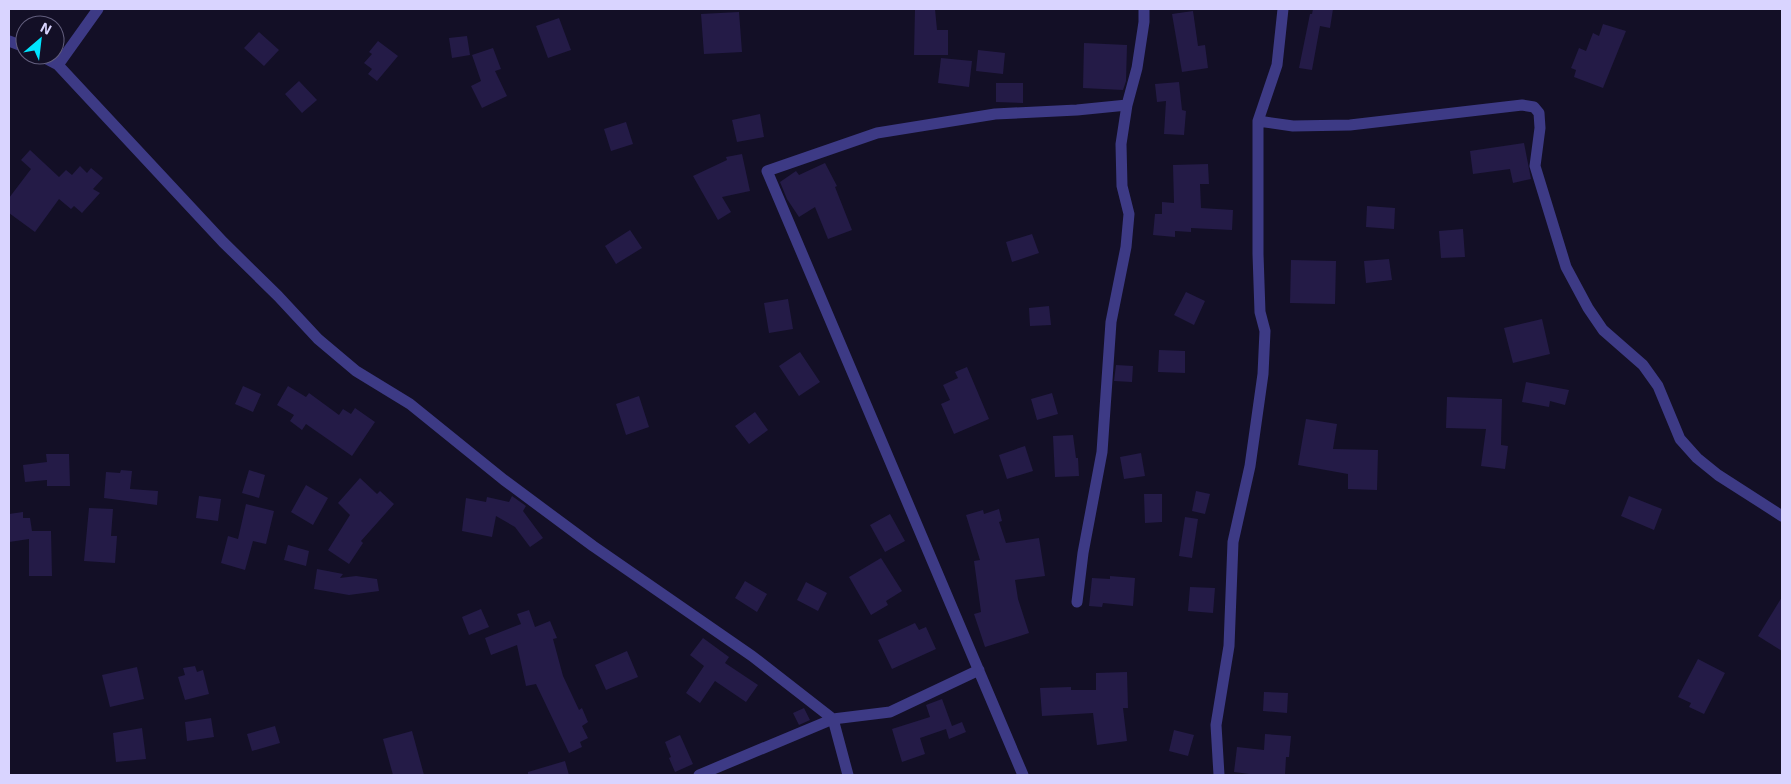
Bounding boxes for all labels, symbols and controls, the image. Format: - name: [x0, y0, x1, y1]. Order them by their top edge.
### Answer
- north arrow: [15, 15, 65, 65]
- text: N: [38, 18, 55, 38]

